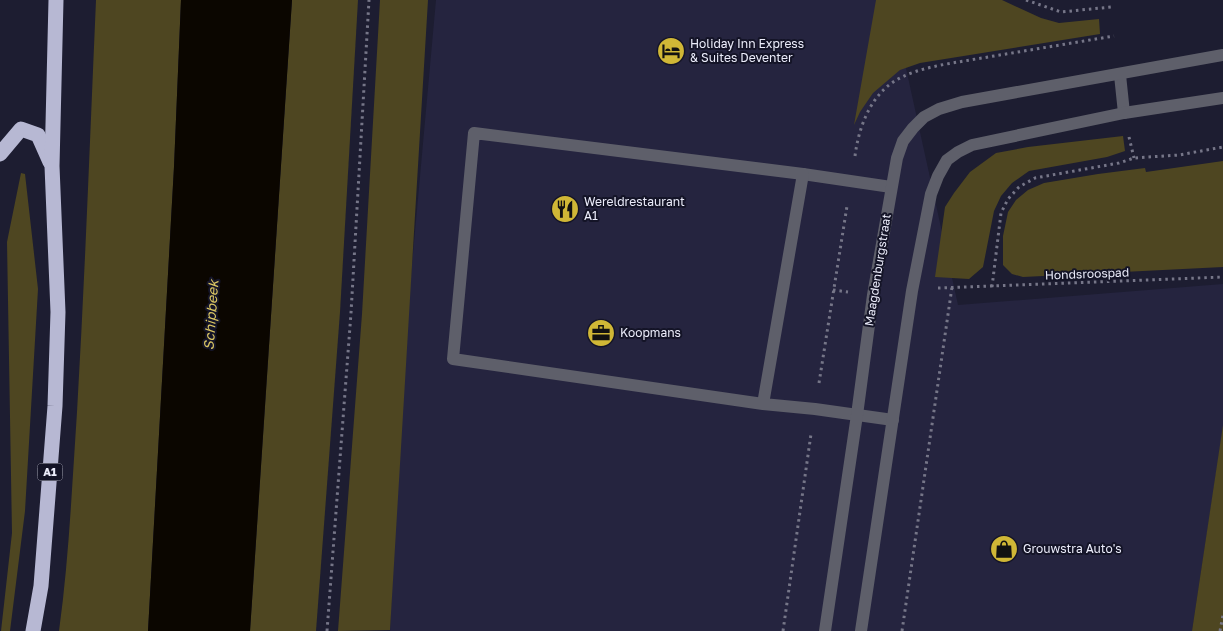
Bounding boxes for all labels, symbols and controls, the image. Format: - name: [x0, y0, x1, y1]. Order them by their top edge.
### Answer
- hotel icon: Holiday Inn Express & Suites Deventer: [656, 36, 686, 66]
- place label: Holiday Inn Express & Suites Deventer: [690, 36, 804, 65]
- restaurant icon: Wereldrestaurant A1: [550, 194, 580, 224]
- place label: Wereldrestaurant A1: [584, 194, 685, 223]
- street label: Maagdenburgstraat: [861, 212, 894, 327]
- street label: Hondsroospad: [1045, 265, 1129, 282]
- water label: Schipbeek: [200, 277, 222, 351]
- office icon: Koopmans: [586, 318, 616, 348]
- place label: Koopmans: [620, 325, 681, 340]
- road number: A1: [38, 464, 62, 481]
- shop icon: Grouwstra Auto's: [989, 534, 1019, 564]
- place label: Grouwstra Auto's: [1023, 541, 1122, 556]

